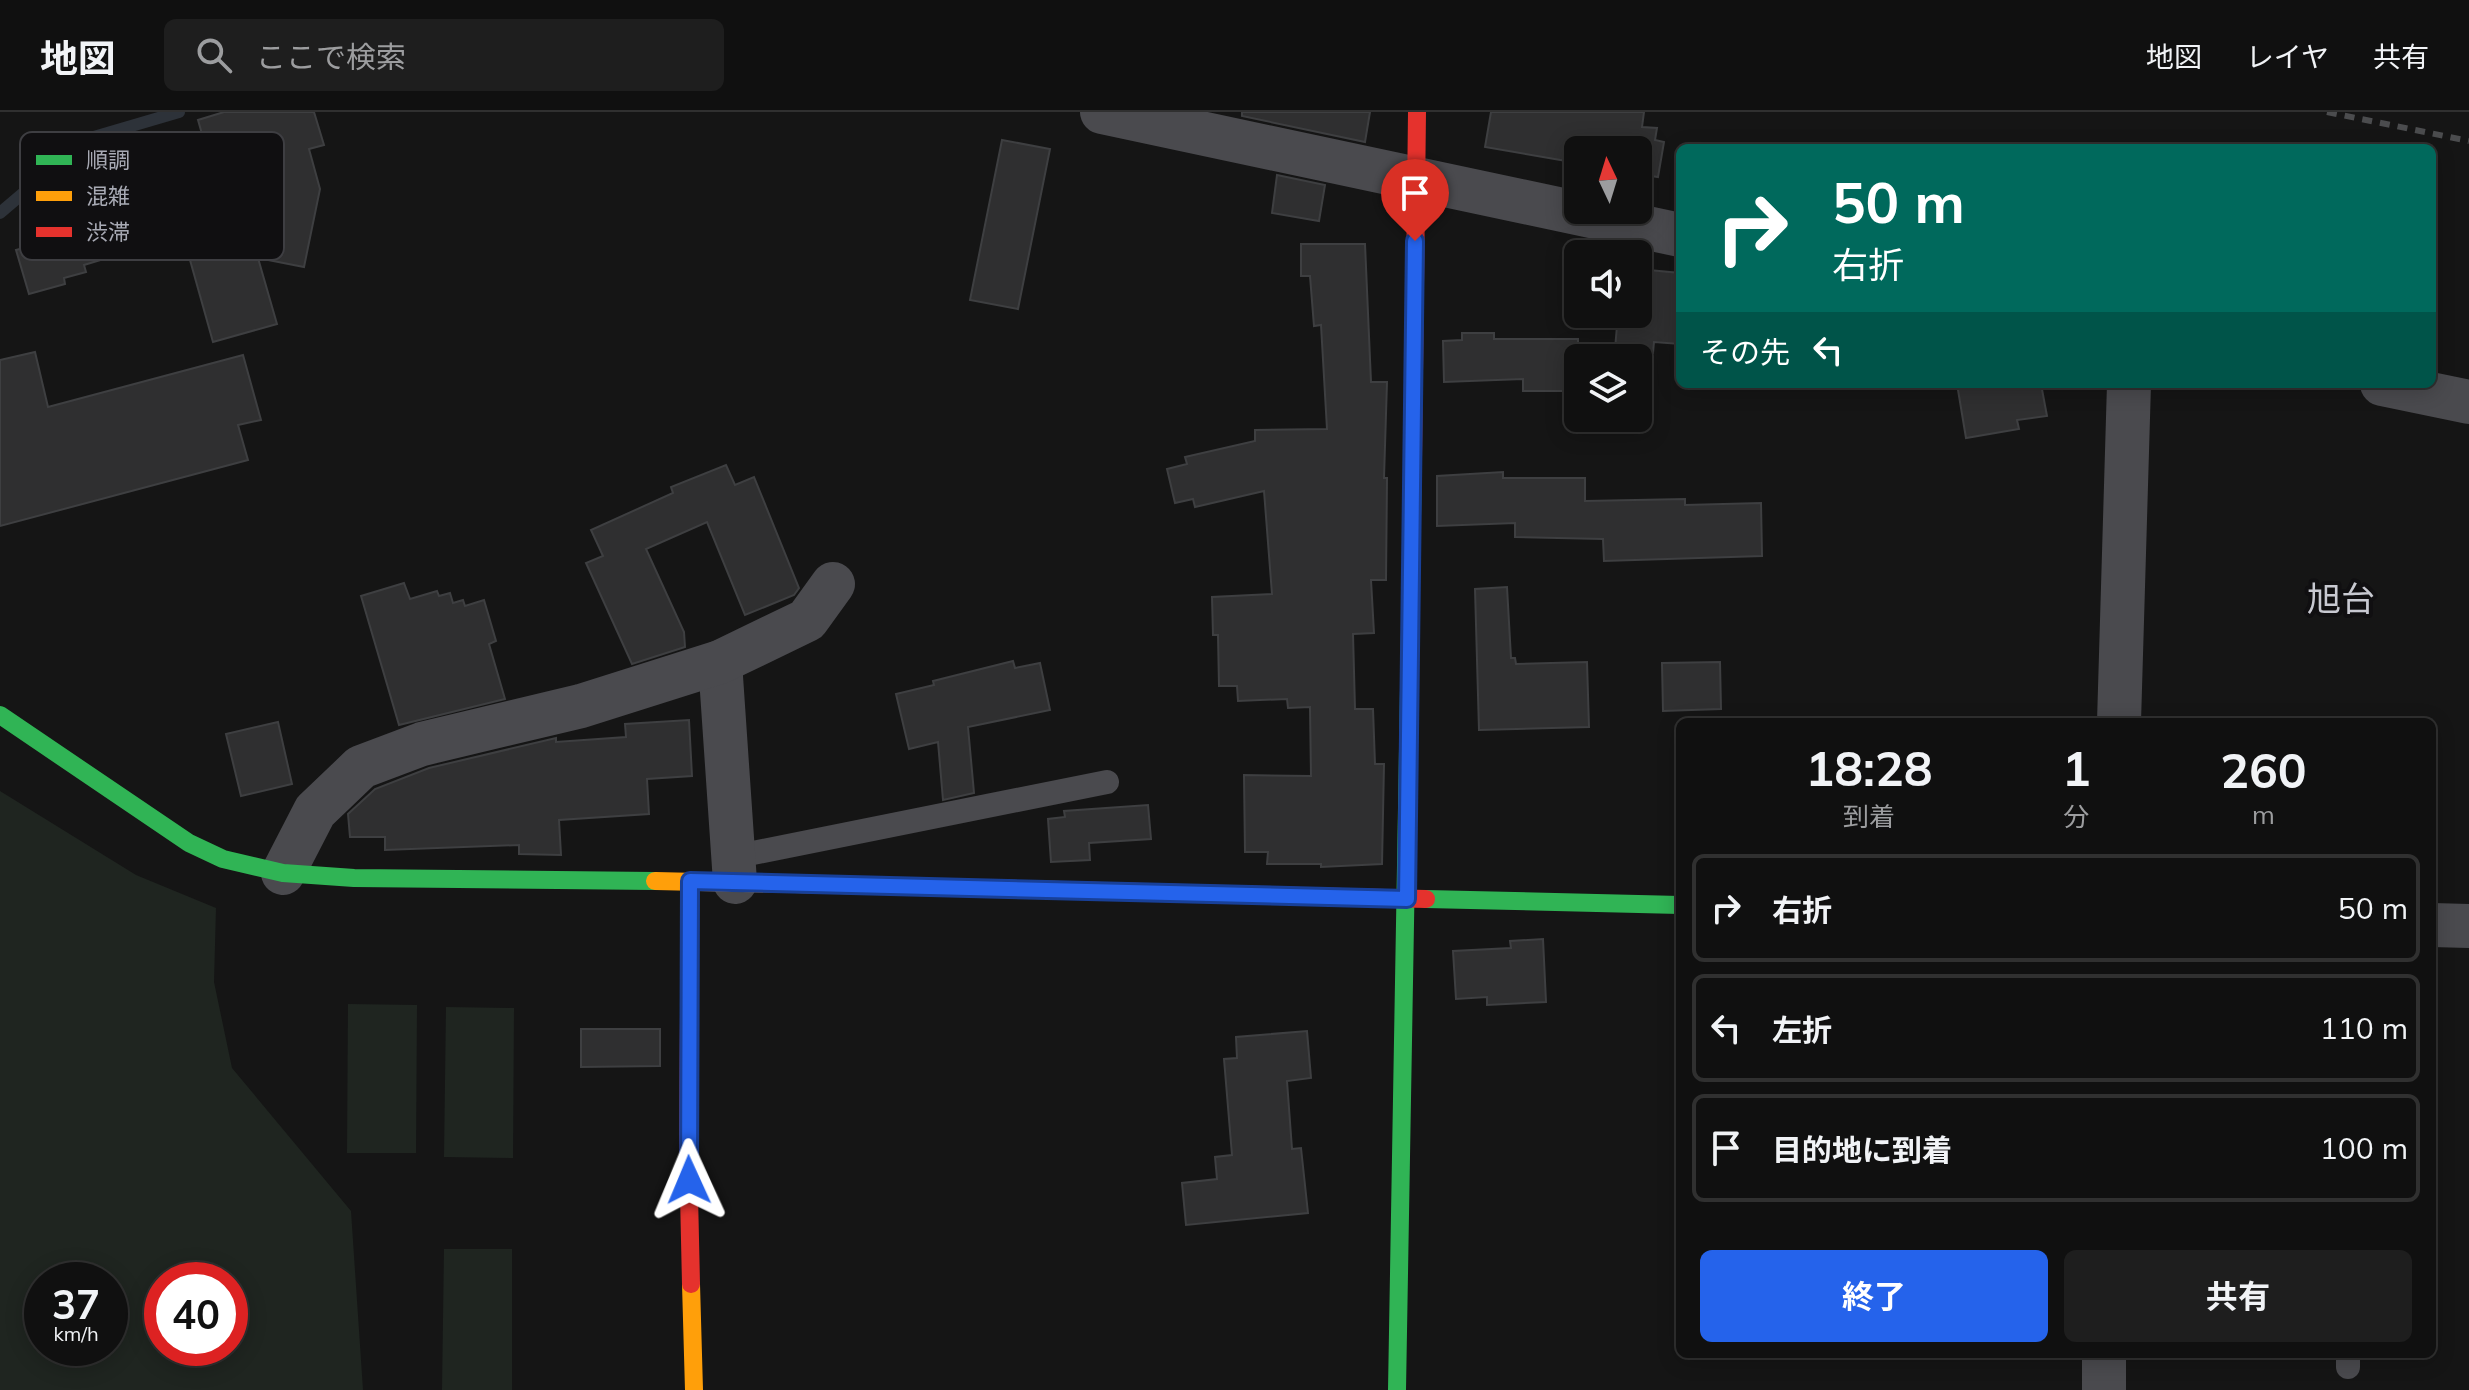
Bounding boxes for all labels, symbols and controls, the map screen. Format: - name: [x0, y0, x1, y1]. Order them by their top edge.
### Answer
- search box: [164, 19, 724, 91]
- icon: search: [192, 33, 236, 77]
- text: 地図: [40, 34, 116, 82]
- text: ここで検索: [256, 38, 406, 76]
- text: 地図: [2146, 39, 2202, 74]
- text: レイヤ: [2246, 39, 2329, 74]
- text: 共有: [2373, 39, 2429, 74]
- legend: [20, 132, 284, 260]
- north arrow: [1564, 136, 1652, 224]
- map controls: [1564, 136, 1652, 432]
- text: 順調: [86, 146, 130, 174]
- pin: [1381, 159, 1449, 241]
- text: 50 m: [1832, 167, 1965, 237]
- icon: arrive: [1393, 171, 1437, 215]
- icon: right: [1700, 176, 1804, 280]
- text: 混雑: [86, 182, 130, 210]
- text: 渋滞: [86, 218, 130, 246]
- button: sound: [1564, 240, 1652, 328]
- text: 右折: [1832, 242, 1904, 287]
- icon: left: [1806, 328, 1850, 372]
- text: その先: [1700, 333, 1790, 371]
- button: layers: [1564, 344, 1652, 432]
- district label: 旭台: [2307, 577, 2375, 620]
- text: 18:28: [1805, 738, 1933, 798]
- text: 1: [2062, 738, 2091, 798]
- text: 260: [2220, 740, 2307, 800]
- text: m: [2252, 798, 2275, 831]
- text: 到着: [1843, 800, 1895, 833]
- text: 分: [2063, 800, 2089, 833]
- icon: right: [1704, 886, 1748, 930]
- text: 50 m: [2338, 889, 2408, 927]
- text: 右折: [1772, 891, 1832, 929]
- icon: left: [1704, 1006, 1748, 1050]
- text: 110 m: [2320, 1009, 2408, 1047]
- text: 左折: [1772, 1011, 1832, 1049]
- icon: arrive: [1704, 1126, 1748, 1170]
- text: 100 m: [2320, 1129, 2408, 1167]
- text: 目的地に到着: [1772, 1131, 1952, 1169]
- position arrow: [647, 1138, 731, 1222]
- button: 終了: [1700, 1250, 2048, 1342]
- button: 共有: [2064, 1250, 2412, 1342]
- speed limit sign: 40: [144, 1262, 248, 1366]
- text: 37: [52, 1279, 100, 1329]
- text: km/h: [53, 1321, 99, 1346]

